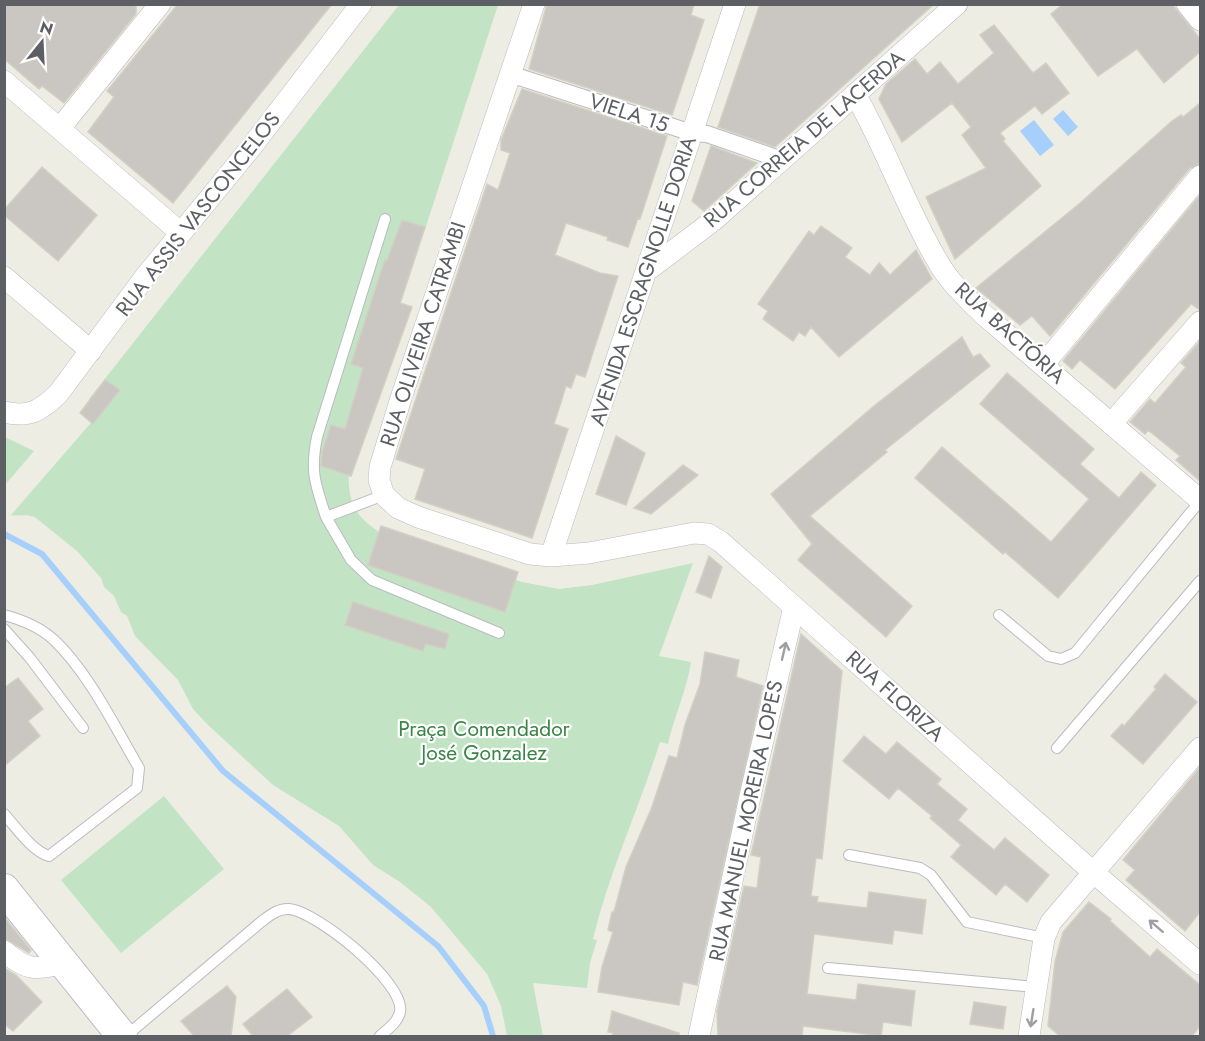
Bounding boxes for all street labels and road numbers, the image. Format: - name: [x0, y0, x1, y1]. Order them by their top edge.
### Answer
- street label: RUA CORREIA DE LACERDA: [697, 43, 911, 235]
- street label: VIELA 15: [585, 86, 673, 140]
- street label: RUA ASSIS VASCONCELOS: [109, 105, 287, 323]
- street label: AVENIDA ESCRAGNOLLE DORIA: [582, 132, 704, 429]
- street label: RUA OLIVEIRA CATRAMBI: [373, 218, 473, 450]
- street label: RUA BACTÓRIA: [948, 275, 1072, 391]
- street label: RUA FLORIZA: [839, 644, 951, 748]
- street label: RUA MANUEL MOREIRA LOPES: [702, 678, 790, 964]

